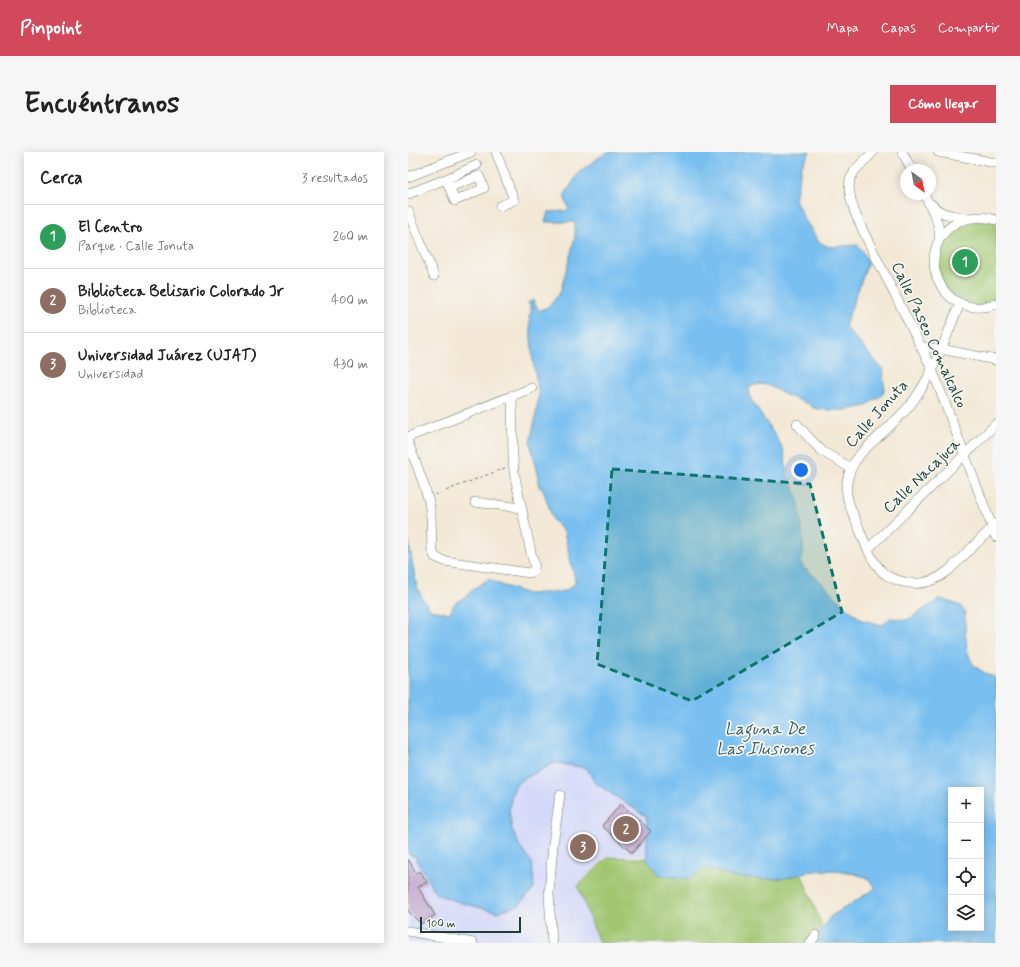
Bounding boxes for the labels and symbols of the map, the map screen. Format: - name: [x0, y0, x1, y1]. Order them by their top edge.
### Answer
- north arrow: [900, 164, 936, 200]
- pin: 1: [952, 247, 978, 277]
- street label: Calle Paseo Comalcalco: [886, 259, 972, 411]
- street label: Calle Jonuta: [841, 375, 913, 452]
- street label: Calle Nacajuca: [879, 433, 966, 518]
- your location: [791, 460, 811, 480]
- water label: Laguna De Las Ilusiones: [716, 718, 815, 760]
- pin: 2: [613, 814, 639, 844]
- pin: 3: [570, 832, 596, 862]
- scale bar: [420, 915, 521, 934]

